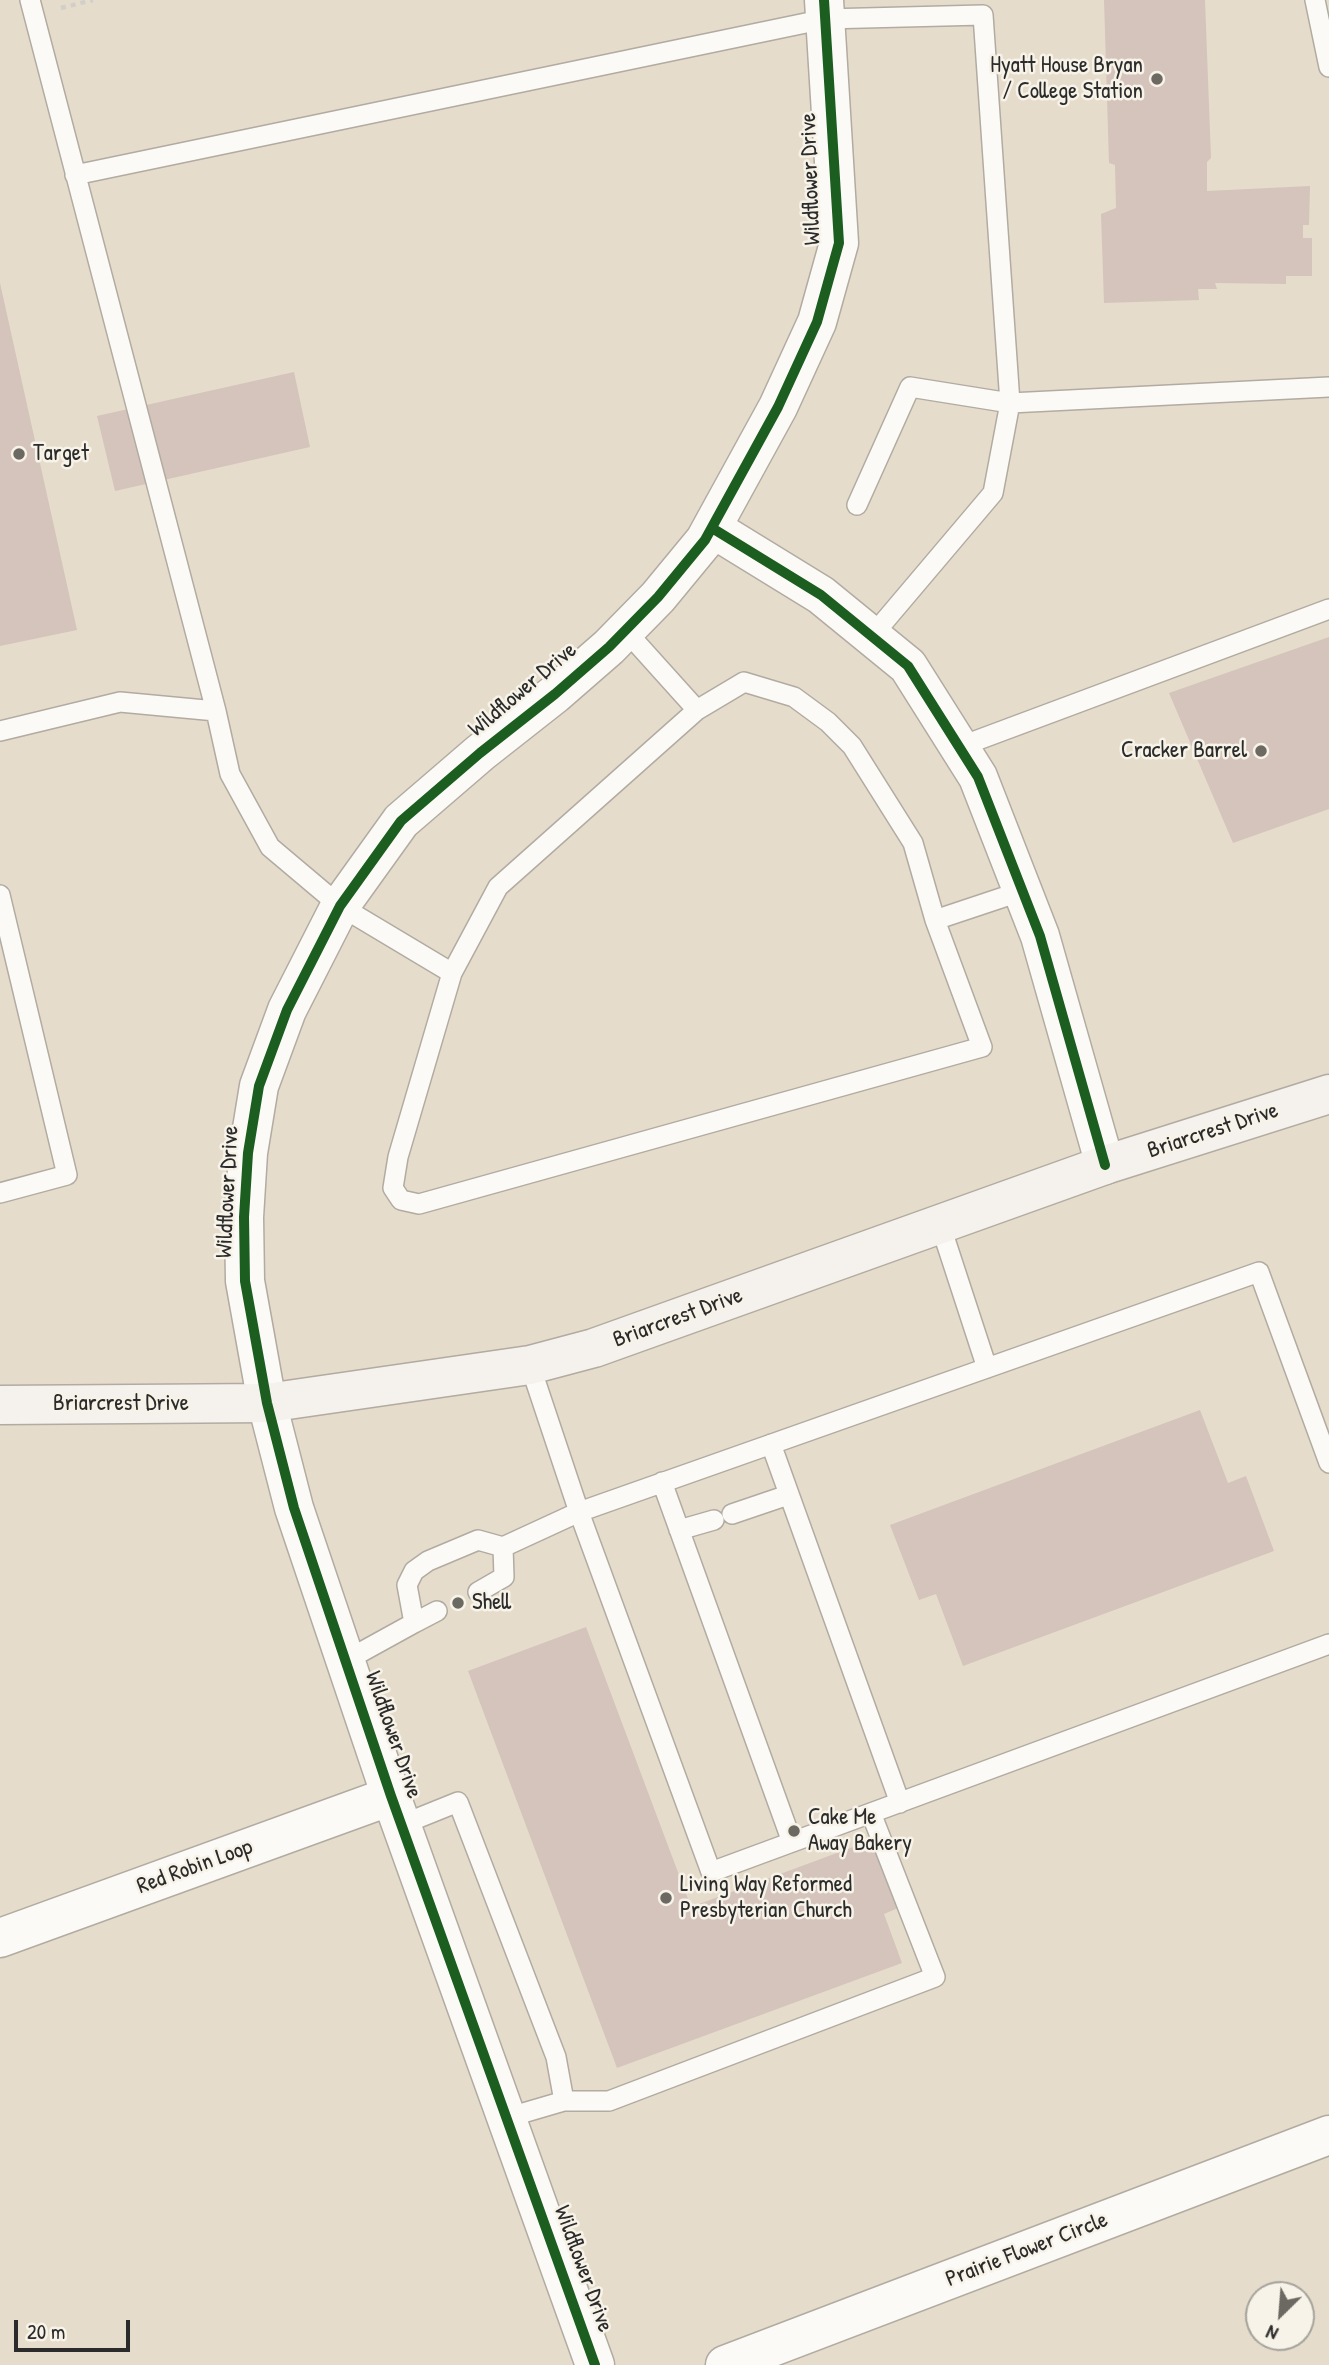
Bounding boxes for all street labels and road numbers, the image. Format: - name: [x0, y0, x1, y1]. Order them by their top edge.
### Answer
- street label: Wildflower Drive: [795, 112, 827, 246]
- street label: Wildflower Drive: [463, 637, 583, 743]
- street label: Briarcrest Drive: [1144, 1097, 1282, 1165]
- street label: Wildflower Drive: [211, 1125, 245, 1259]
- street label: Briarcrest Drive: [609, 1282, 747, 1354]
- street label: Briarcrest Drive: [53, 1390, 189, 1418]
- street label: Wildflower Drive: [358, 1668, 428, 1802]
- street label: Red Robin Loop: [134, 1833, 256, 1901]
- street label: Wildflower Drive: [547, 2202, 619, 2336]
- street label: Prairie Flower Circle: [942, 2206, 1112, 2294]

